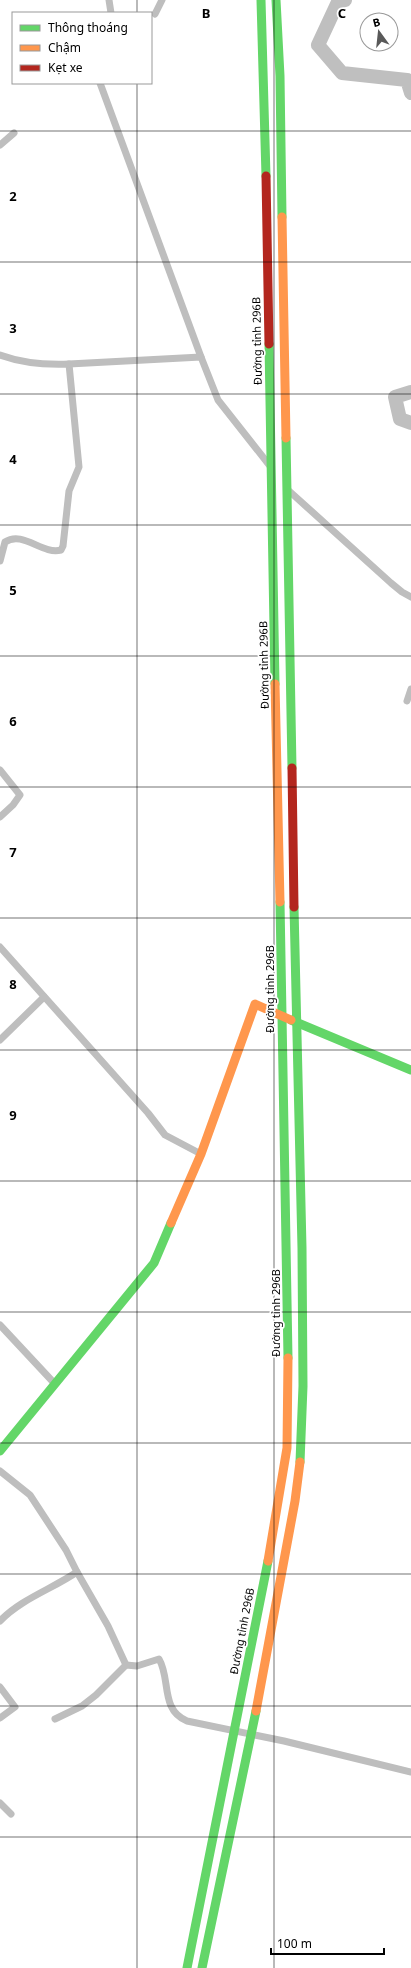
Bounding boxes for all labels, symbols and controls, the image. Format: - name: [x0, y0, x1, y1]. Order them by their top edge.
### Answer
- text: B: [202, 4, 210, 22]
- text: C: [338, 4, 346, 22]
- legend: [12, 12, 152, 84]
- north arrow: [359, 12, 399, 52]
- text: B: [371, 14, 382, 30]
- text: Thông thoáng: [48, 19, 128, 36]
- text: Chậm: [48, 39, 81, 56]
- text: Kẹt xe: [48, 59, 83, 76]
- text: 2: [9, 187, 17, 205]
- street label: Đường tỉnh 296B: [248, 297, 265, 385]
- text: 3: [9, 319, 17, 337]
- text: 4: [9, 450, 17, 468]
- text: 5: [9, 581, 17, 599]
- street label: Đường tỉnh 296B: [255, 621, 272, 709]
- text: 6: [9, 712, 17, 730]
- text: 7: [9, 843, 17, 861]
- street label: Đường tỉnh 296B: [262, 945, 277, 1033]
- text: 8: [9, 975, 17, 993]
- text: 9: [9, 1106, 17, 1124]
- street label: Đường tỉnh 296B: [268, 1269, 283, 1357]
- street label: Đường tỉnh 296B: [226, 1586, 257, 1675]
- scale bar: [271, 1930, 384, 1956]
- text: 100 m: [277, 1935, 312, 1952]

